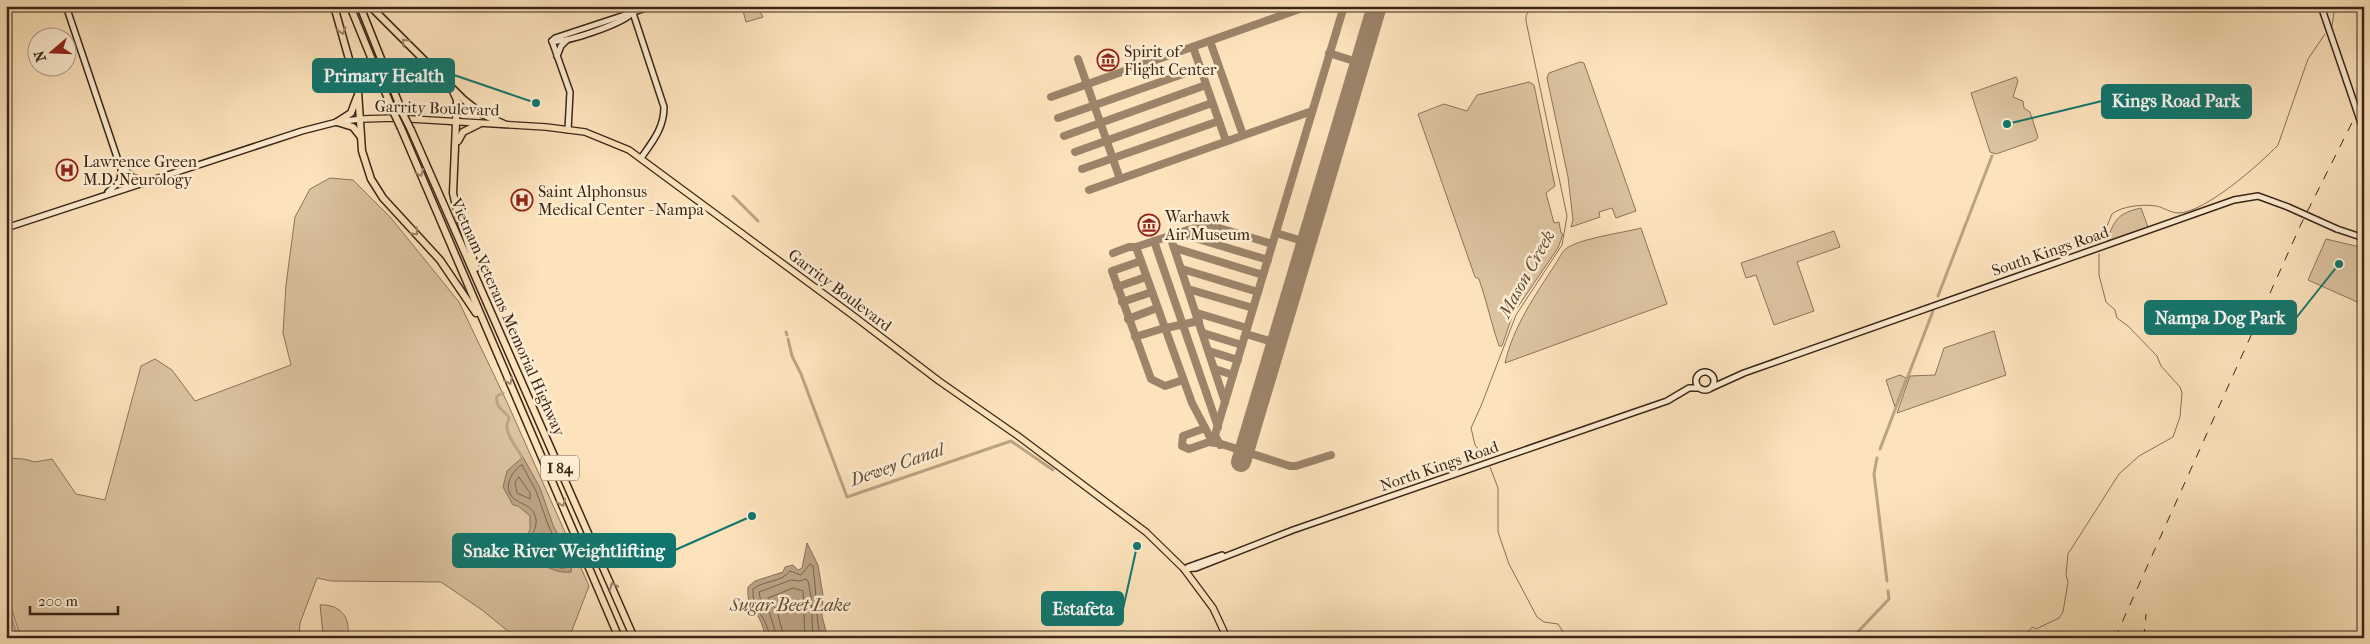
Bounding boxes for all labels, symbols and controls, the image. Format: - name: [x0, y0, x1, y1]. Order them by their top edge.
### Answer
- one-way arrow: [337, 27, 347, 35]
- north arrow: [28, 28, 78, 78]
- one-way arrow: [402, 39, 411, 48]
- place label: Spirit of Flight Center: [1124, 42, 1217, 79]
- text: N: [30, 48, 50, 64]
- museum icon: Spirit of Flight Center: [1096, 48, 1120, 72]
- callout: Primary Health: [313, 59, 454, 92]
- text: Primary Health: [324, 66, 445, 87]
- callout: Kings Road Park: [2102, 85, 2251, 118]
- text: Kings Road Park: [2112, 91, 2241, 112]
- street label: Garrity Boulevard: [374, 96, 500, 120]
- place label: Lawrence Green M.D. Neurology: [83, 152, 198, 189]
- hospital icon: Lawrence Green M.D. Neurology: [55, 158, 79, 182]
- one-way arrow: [413, 168, 424, 177]
- place label: Saint Alphonsus Medical Center - Nampa: [538, 182, 704, 219]
- hospital icon: Saint Alphonsus Medical Center - Nampa: [510, 188, 534, 212]
- street label: Vietnam Veterans Memorial Highway: [446, 194, 569, 439]
- place label: Warhawk Air Museum: [1164, 207, 1251, 244]
- museum icon: Warhawk Air Museum: [1137, 213, 1161, 237]
- street label: South Kings Road: [1989, 222, 2111, 280]
- one-way arrow: [409, 226, 418, 235]
- water label: Mason Creek: [1493, 227, 1560, 323]
- street label: Garrity Boulevard: [784, 245, 896, 335]
- callout: Nampa Dog Park: [2145, 301, 2296, 334]
- text: Nampa Dog Park: [2155, 308, 2286, 329]
- one-way arrow: [502, 376, 513, 385]
- street label: North Kings Road: [1377, 437, 1501, 495]
- water label: Dewey Canal: [847, 438, 949, 491]
- road number: I 84: [541, 456, 579, 480]
- one-way arrow: [555, 498, 566, 507]
- callout: Snake River Weightlifting: [453, 534, 675, 567]
- text: Snake River Weightlifting: [463, 541, 666, 562]
- one-way arrow: [609, 582, 619, 591]
- scale bar: [30, 584, 118, 616]
- text: 200 m: [38, 592, 78, 610]
- callout: Estafeta: [1042, 592, 1123, 625]
- water label: Sugar Beet Lake: [729, 595, 851, 616]
- text: Estafeta: [1052, 599, 1115, 620]

